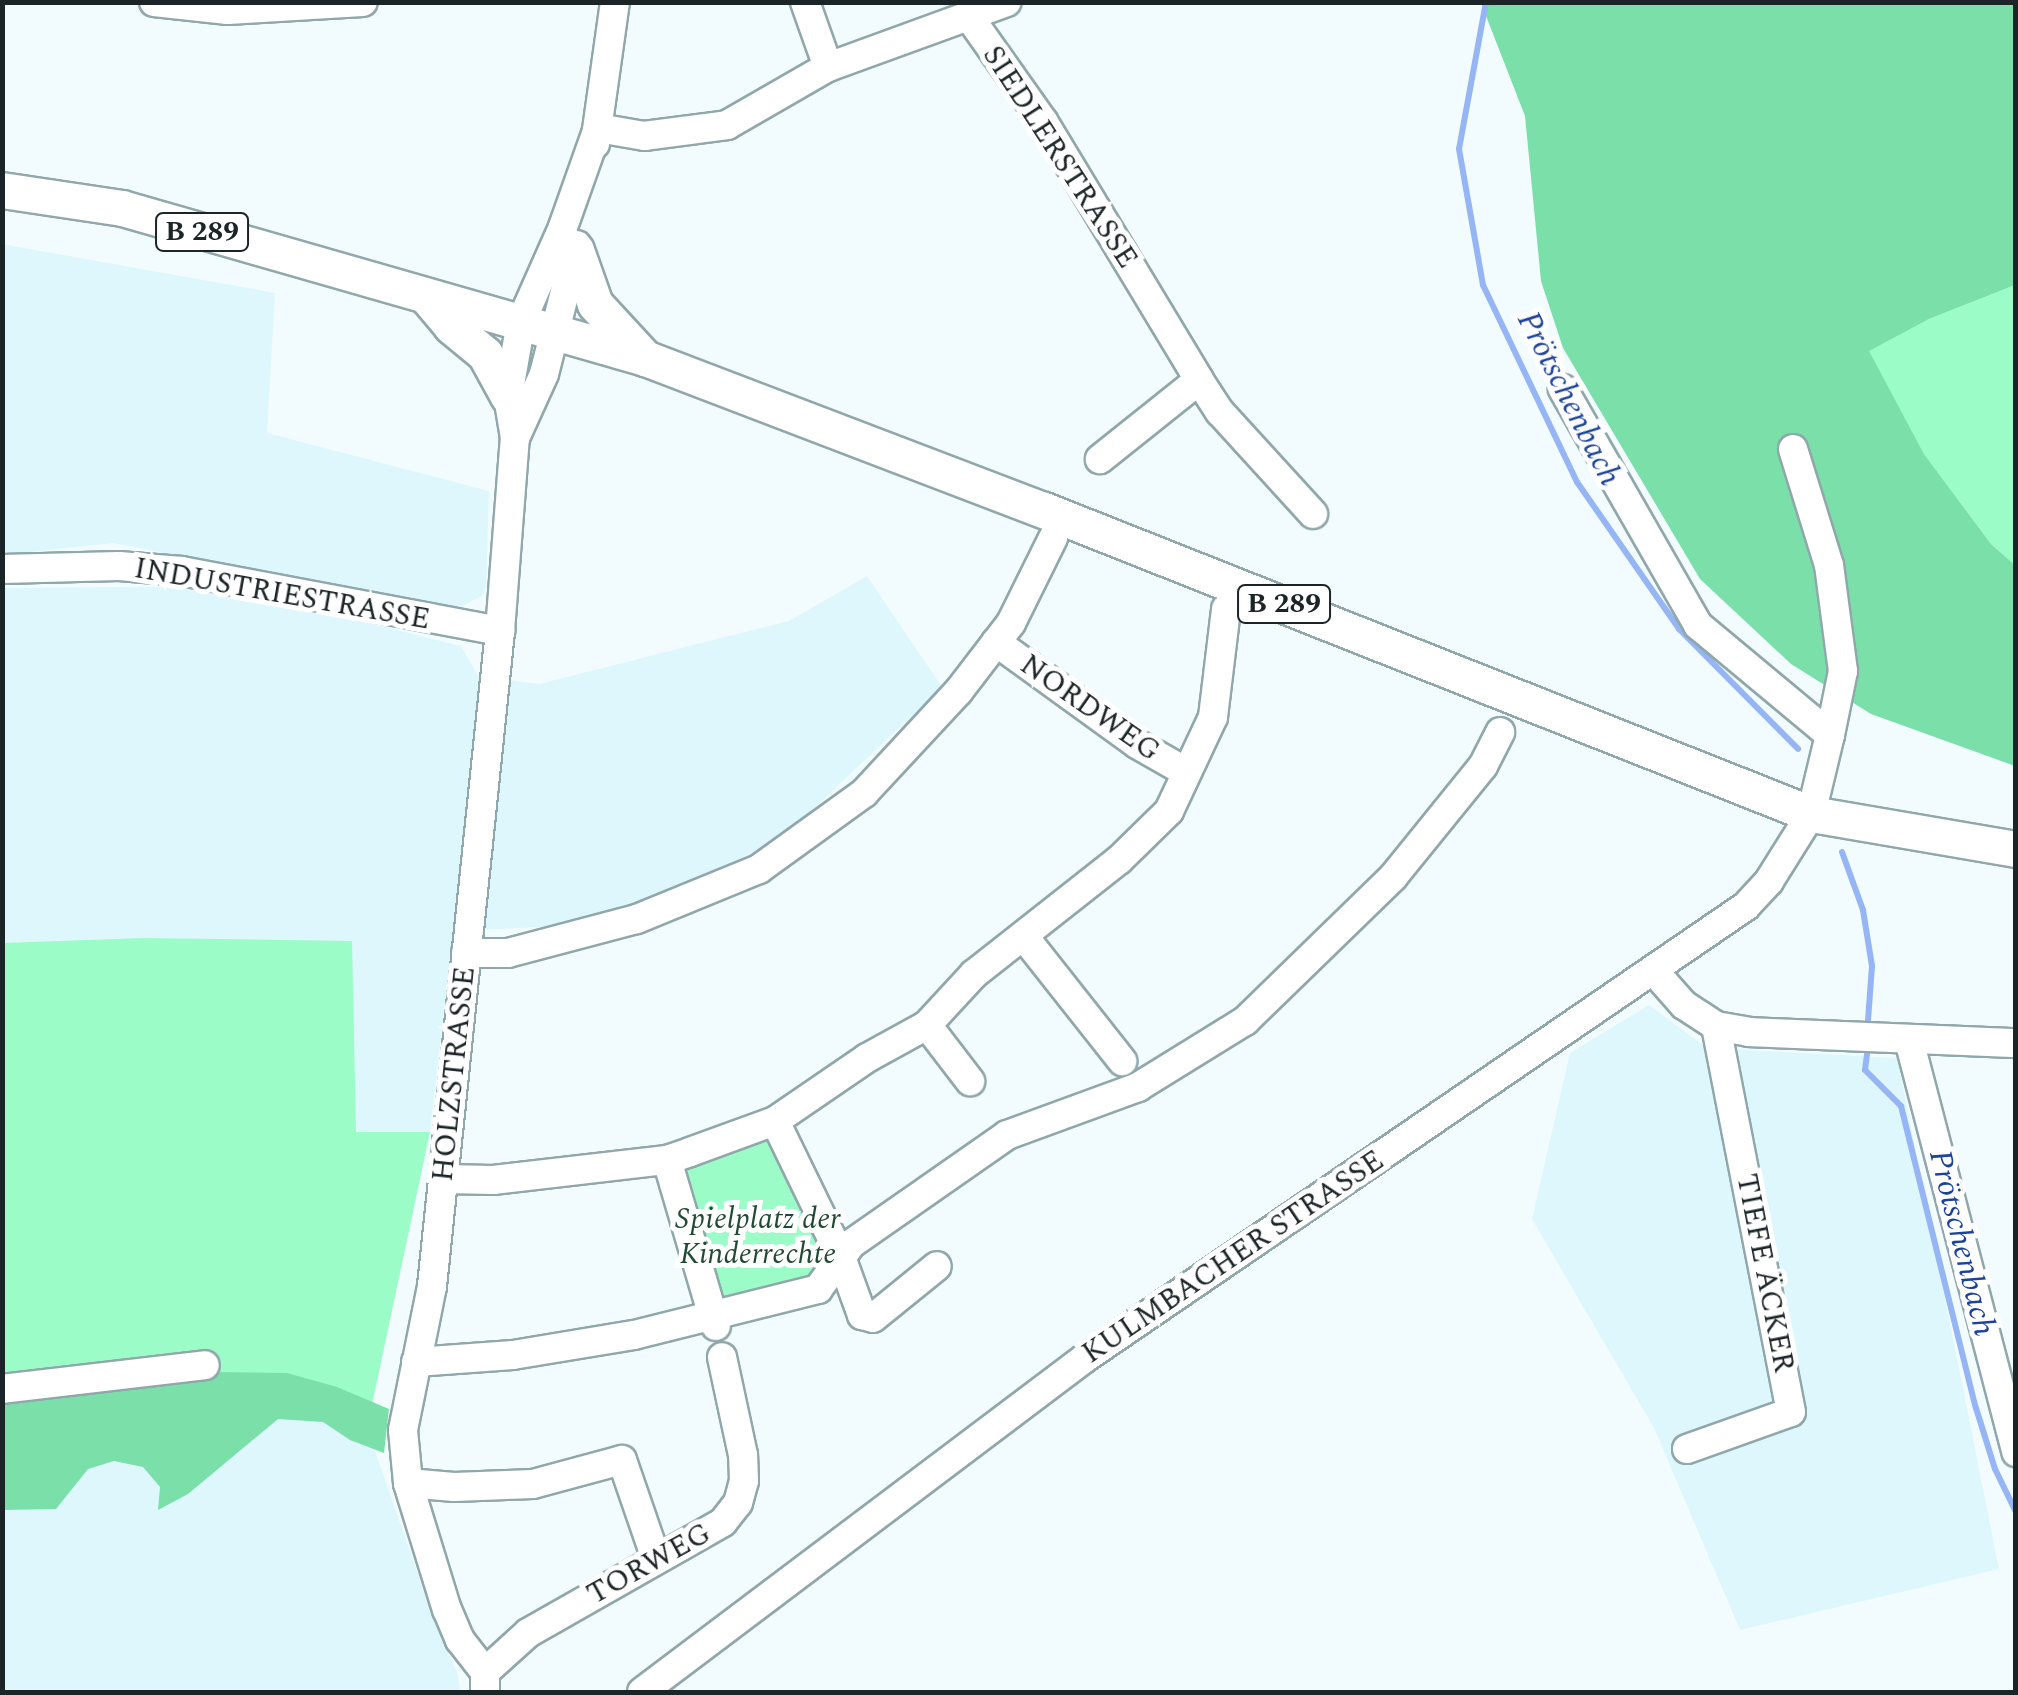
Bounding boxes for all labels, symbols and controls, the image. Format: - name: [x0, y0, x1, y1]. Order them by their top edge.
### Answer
- street label: SIEDLERSTRASSE: [975, 39, 1145, 275]
- road number: B 289: [154, 209, 250, 255]
- water label: Prötschenbach: [1508, 306, 1628, 492]
- street label: INDUSTRIESTRASSE: [131, 550, 433, 638]
- road number: B 289: [1236, 581, 1332, 627]
- street label: NORDWEG: [1013, 647, 1167, 769]
- street label: HOLZSTRASSE: [425, 965, 483, 1183]
- street label: KULMBACHER STRASSE: [1075, 1142, 1391, 1372]
- water label: Prötschenbach: [1919, 1146, 2003, 1340]
- street label: TIEFE ÄCKER: [1728, 1171, 1802, 1375]
- park label: Spielplatz der Kinderrechte: [675, 1201, 841, 1272]
- street label: TORWEG: [581, 1515, 717, 1613]

